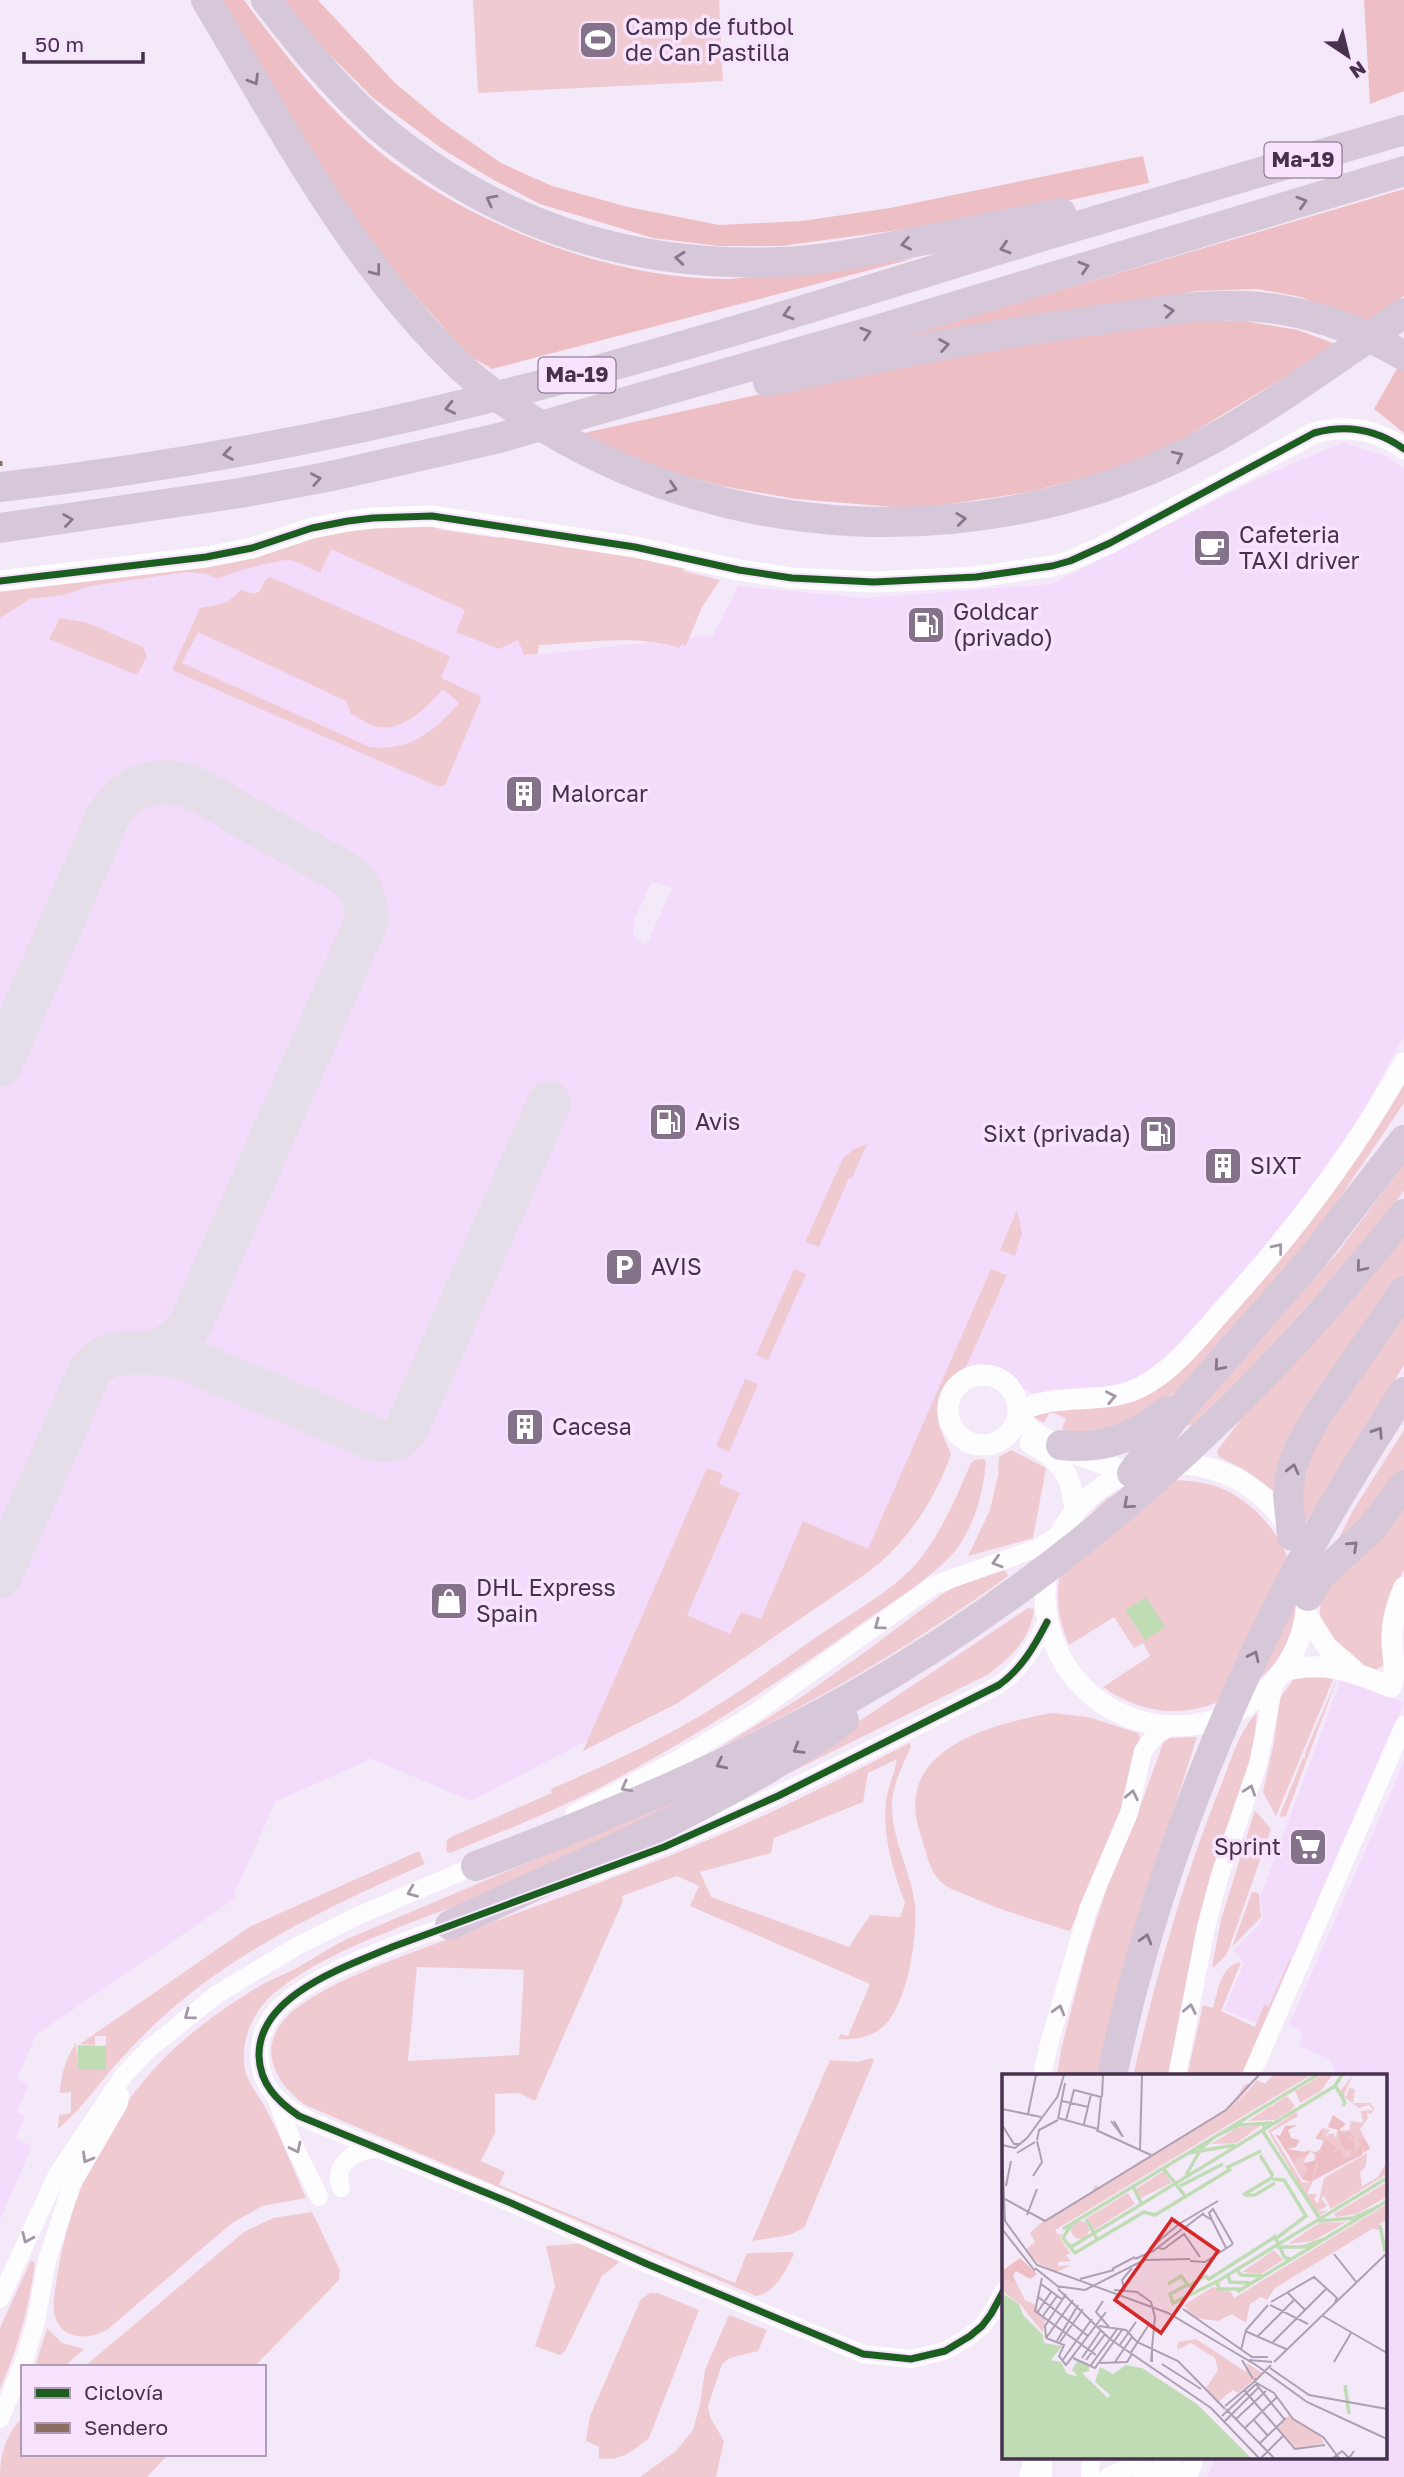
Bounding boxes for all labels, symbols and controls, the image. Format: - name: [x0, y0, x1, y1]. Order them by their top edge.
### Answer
- place label: Camp de futbol de Can Pastilla: [625, 12, 794, 66]
- sports icon: Camp de futbol de Can Pastilla: [577, 19, 619, 61]
- scale bar: [24, 21, 144, 65]
- north arrow: [1313, 21, 1383, 91]
- text: 50 m: [35, 31, 84, 57]
- text: N: [1346, 57, 1371, 84]
- one-way arrow: [246, 72, 259, 85]
- road number: Ma-19: [1264, 142, 1342, 178]
- one-way arrow: [486, 195, 498, 208]
- one-way arrow: [1296, 195, 1308, 210]
- one-way arrow: [900, 235, 912, 250]
- one-way arrow: [1000, 240, 1012, 254]
- one-way arrow: [674, 251, 686, 266]
- one-way arrow: [1078, 261, 1090, 276]
- one-way arrow: [368, 263, 381, 276]
- one-way arrow: [1164, 304, 1175, 319]
- one-way arrow: [782, 305, 794, 320]
- one-way arrow: [860, 327, 872, 342]
- one-way arrow: [938, 338, 950, 353]
- road number: Ma-19: [538, 358, 616, 392]
- one-way arrow: [445, 400, 457, 414]
- one-way arrow: [222, 445, 234, 460]
- one-way arrow: [1171, 450, 1184, 464]
- one-way arrow: [310, 472, 322, 487]
- one-way arrow: [665, 479, 677, 494]
- one-way arrow: [955, 511, 967, 526]
- one-way arrow: [62, 512, 74, 527]
- place label: Cafeteria TAXI driver: [1239, 520, 1359, 574]
- cafe icon: Cafeteria TAXI driver: [1191, 527, 1233, 569]
- place label: Goldcar (privado): [953, 597, 1053, 651]
- fuel station icon: Goldcar (privado): [905, 604, 947, 646]
- building icon: Malorcar: [503, 773, 545, 815]
- place label: Malorcar: [551, 779, 648, 807]
- fuel station icon: Avis: [647, 1101, 689, 1143]
- place label: Avis: [695, 1107, 740, 1135]
- fuel station icon: Sixt (privada): [1137, 1113, 1179, 1155]
- place label: Sixt (privada): [983, 1119, 1131, 1147]
- building icon: SIXT: [1202, 1145, 1244, 1187]
- place label: SIXT: [1250, 1151, 1301, 1179]
- one-way arrow: [1269, 1244, 1282, 1256]
- parking icon: AVIS: [603, 1246, 645, 1288]
- place label: AVIS: [651, 1252, 702, 1280]
- one-way arrow: [1357, 1259, 1369, 1272]
- one-way arrow: [1215, 1357, 1227, 1370]
- one-way arrow: [1105, 1390, 1117, 1405]
- building icon: Cacesa: [504, 1406, 546, 1448]
- place label: Cacesa: [552, 1412, 632, 1440]
- one-way arrow: [1370, 1427, 1383, 1440]
- one-way arrow: [1285, 1463, 1299, 1475]
- one-way arrow: [1124, 1496, 1137, 1508]
- one-way arrow: [1345, 1541, 1358, 1554]
- one-way arrow: [992, 1553, 1004, 1568]
- place label: DHL Express Spain: [476, 1573, 616, 1627]
- shop icon: DHL Express Spain: [428, 1580, 470, 1622]
- one-way arrow: [874, 1617, 887, 1629]
- one-way arrow: [1246, 1651, 1260, 1663]
- one-way arrow: [793, 1741, 806, 1754]
- one-way arrow: [716, 1756, 728, 1770]
- one-way arrow: [621, 1779, 633, 1792]
- one-way arrow: [1241, 1785, 1255, 1797]
- one-way arrow: [1124, 1789, 1139, 1801]
- supermarket icon: Sprint: [1287, 1826, 1329, 1868]
- place label: Sprint: [1214, 1832, 1281, 1860]
- one-way arrow: [407, 1884, 420, 1898]
- one-way arrow: [1138, 1933, 1152, 1945]
- one-way arrow: [1182, 2003, 1197, 2015]
- one-way arrow: [1050, 2004, 1065, 2016]
- one-way arrow: [184, 2007, 197, 2020]
- inset map: [1002, 2074, 1386, 2460]
- one-way arrow: [287, 2141, 301, 2153]
- one-way arrow: [82, 2151, 95, 2164]
- one-way arrow: [21, 2231, 35, 2243]
- legend: [21, 2365, 266, 2456]
- text: Ciclovía: [84, 2379, 163, 2405]
- text: Sendero: [84, 2414, 168, 2440]

